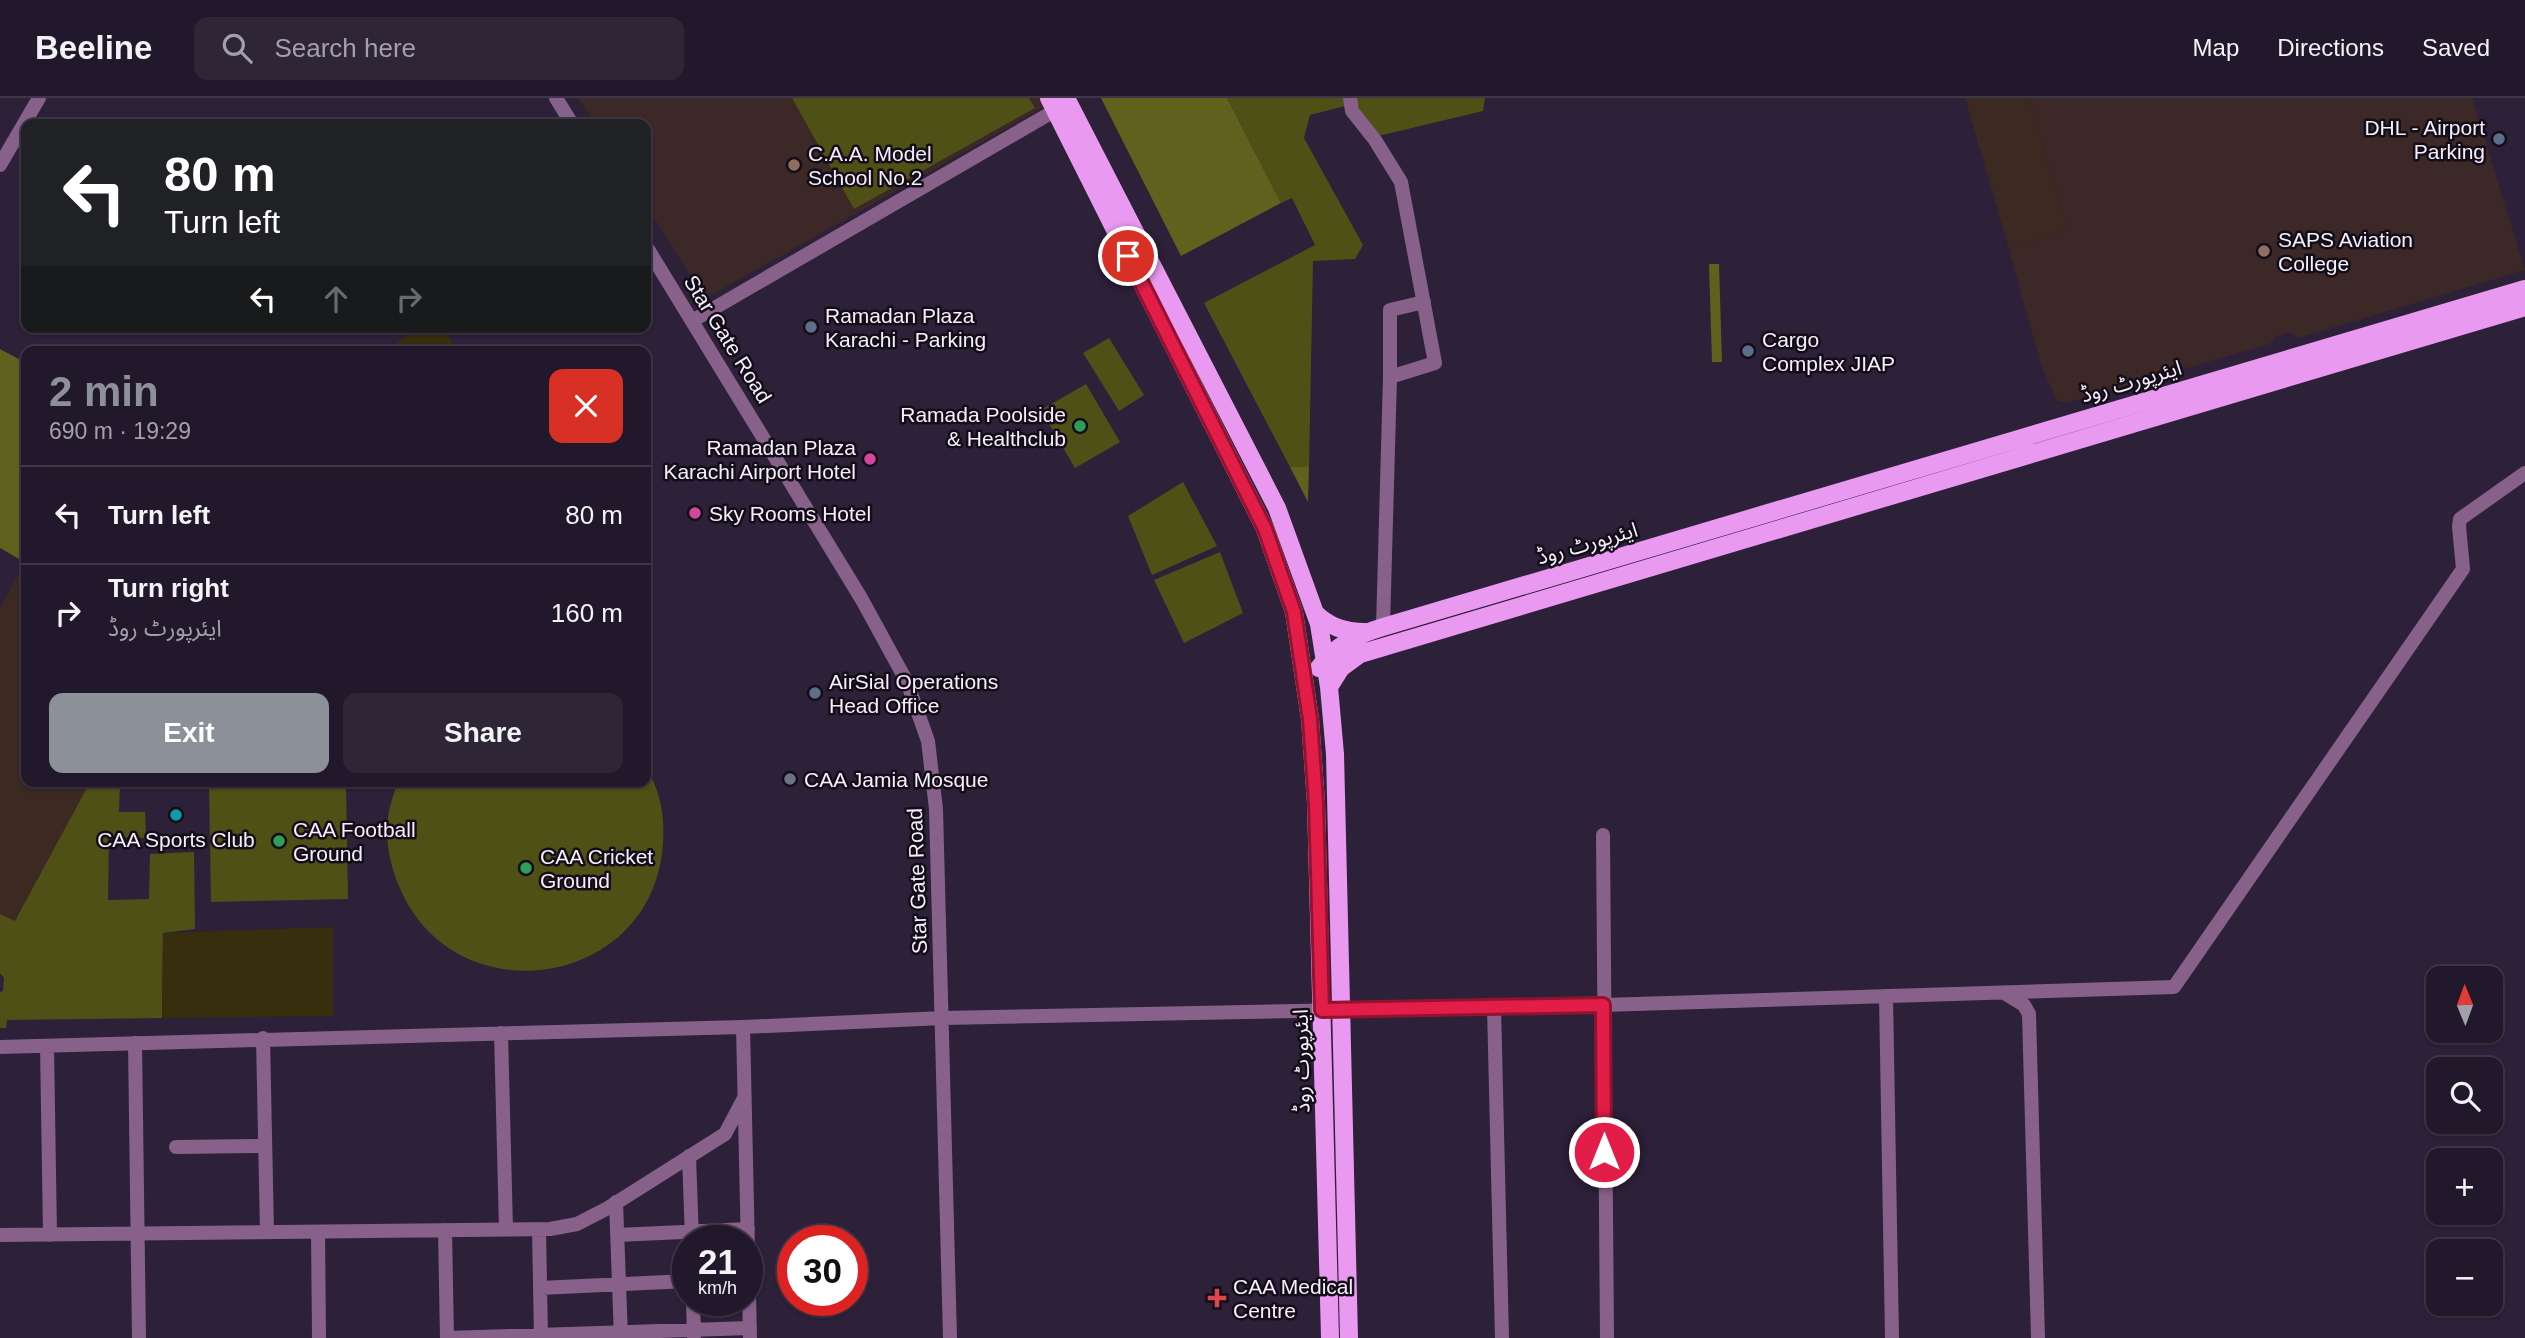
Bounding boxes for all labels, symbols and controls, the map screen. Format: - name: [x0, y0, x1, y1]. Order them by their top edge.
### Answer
- search box: [194, 17, 684, 80]
- text: Beeline: [35, 29, 152, 66]
- icon: search: [218, 29, 256, 67]
- text: Search here: [274, 33, 416, 63]
- text: Map: [2193, 34, 2239, 61]
- text: Directions: [2277, 34, 2384, 61]
- text: Saved: [2422, 34, 2490, 61]
- place label: DHL - Airport Parking: [2364, 116, 2485, 163]
- marker: DHL - Airport Parking: [2491, 131, 2507, 147]
- place label: C.A.A. Model School No.2: [808, 142, 932, 189]
- icon: left: [49, 147, 140, 238]
- text: 80 m: [164, 147, 276, 201]
- marker: C.A.A. Model School No.2: [786, 157, 802, 173]
- text: Turn left: [164, 204, 280, 240]
- pin: [1098, 226, 1158, 286]
- place label: SAPS Aviation College: [2278, 228, 2413, 275]
- icon: arrive: [1109, 237, 1147, 275]
- marker: SAPS Aviation College: [2256, 243, 2272, 259]
- street label: Star Gate Road: [680, 271, 776, 407]
- icon: left: [244, 280, 282, 318]
- icon: ahead: [317, 280, 355, 318]
- icon: right: [390, 280, 428, 318]
- place label: Ramadan Plaza Karachi - Parking: [825, 304, 986, 351]
- marker: Ramadan Plaza Karachi - Parking: [803, 319, 819, 335]
- place label: Cargo Complex JIAP: [1762, 328, 1895, 375]
- marker: Cargo Complex JIAP: [1740, 343, 1756, 359]
- street label: ایئرپورٹ روڈ: [2078, 356, 2185, 408]
- text: 2 min: [49, 368, 159, 415]
- button: close: [549, 369, 623, 443]
- place label: Ramada Poolside & Healthclub: [900, 403, 1066, 450]
- text: 690 m · 19:29: [49, 418, 191, 444]
- marker: Ramada Poolside & Healthclub: [1072, 418, 1088, 434]
- place label: Ramadan Plaza Karachi Airport Hotel: [663, 436, 856, 483]
- marker: Ramadan Plaza Karachi Airport Hotel: [862, 451, 878, 467]
- icon: left: [49, 496, 87, 534]
- text: Turn left: [108, 500, 210, 530]
- text: 80 m: [565, 500, 623, 530]
- place label: Sky Rooms Hotel: [709, 502, 871, 525]
- marker: Sky Rooms Hotel: [687, 505, 703, 521]
- street label: ایئرپورٹ روڈ: [1534, 518, 1641, 570]
- text: Turn right: [108, 573, 229, 603]
- icon: right: [49, 594, 87, 632]
- text: 160 m: [551, 598, 623, 628]
- text: ایئرپورٹ روڈ: [108, 615, 222, 641]
- place label: AirSial Operations Head Office: [829, 670, 998, 717]
- marker: AirSial Operations Head Office: [807, 685, 823, 701]
- button: Exit: [49, 693, 329, 773]
- button: Share: [343, 693, 623, 773]
- place label: CAA Jamia Mosque: [804, 768, 988, 791]
- marker: CAA Jamia Mosque: [782, 771, 798, 787]
- marker: CAA Sports Club: [168, 807, 184, 823]
- street label: Star Gate Road: [903, 808, 931, 954]
- place label: CAA Football Ground: [293, 818, 416, 865]
- place label: CAA Sports Club: [97, 828, 255, 851]
- marker: CAA Football Ground: [271, 833, 287, 849]
- place label: CAA Cricket Ground: [540, 845, 653, 892]
- marker: CAA Cricket Ground: [518, 860, 534, 876]
- north arrow: [2426, 966, 2502, 1043]
- map controls: [2426, 966, 2503, 1316]
- street label: ایئرپورٹ روڈ: [1289, 1009, 1316, 1113]
- button: search: [2426, 1057, 2503, 1134]
- position arrow: [1567, 1115, 1641, 1189]
- button: +: [2426, 1148, 2503, 1225]
- speed limit sign: 30: [777, 1225, 868, 1316]
- button: −: [2426, 1239, 2503, 1316]
- text: 21: [698, 1242, 737, 1281]
- place label: CAA Medical Centre: [1233, 1275, 1353, 1322]
- text: km/h: [698, 1278, 737, 1298]
- marker: CAA Medical Centre: [1207, 1288, 1227, 1308]

